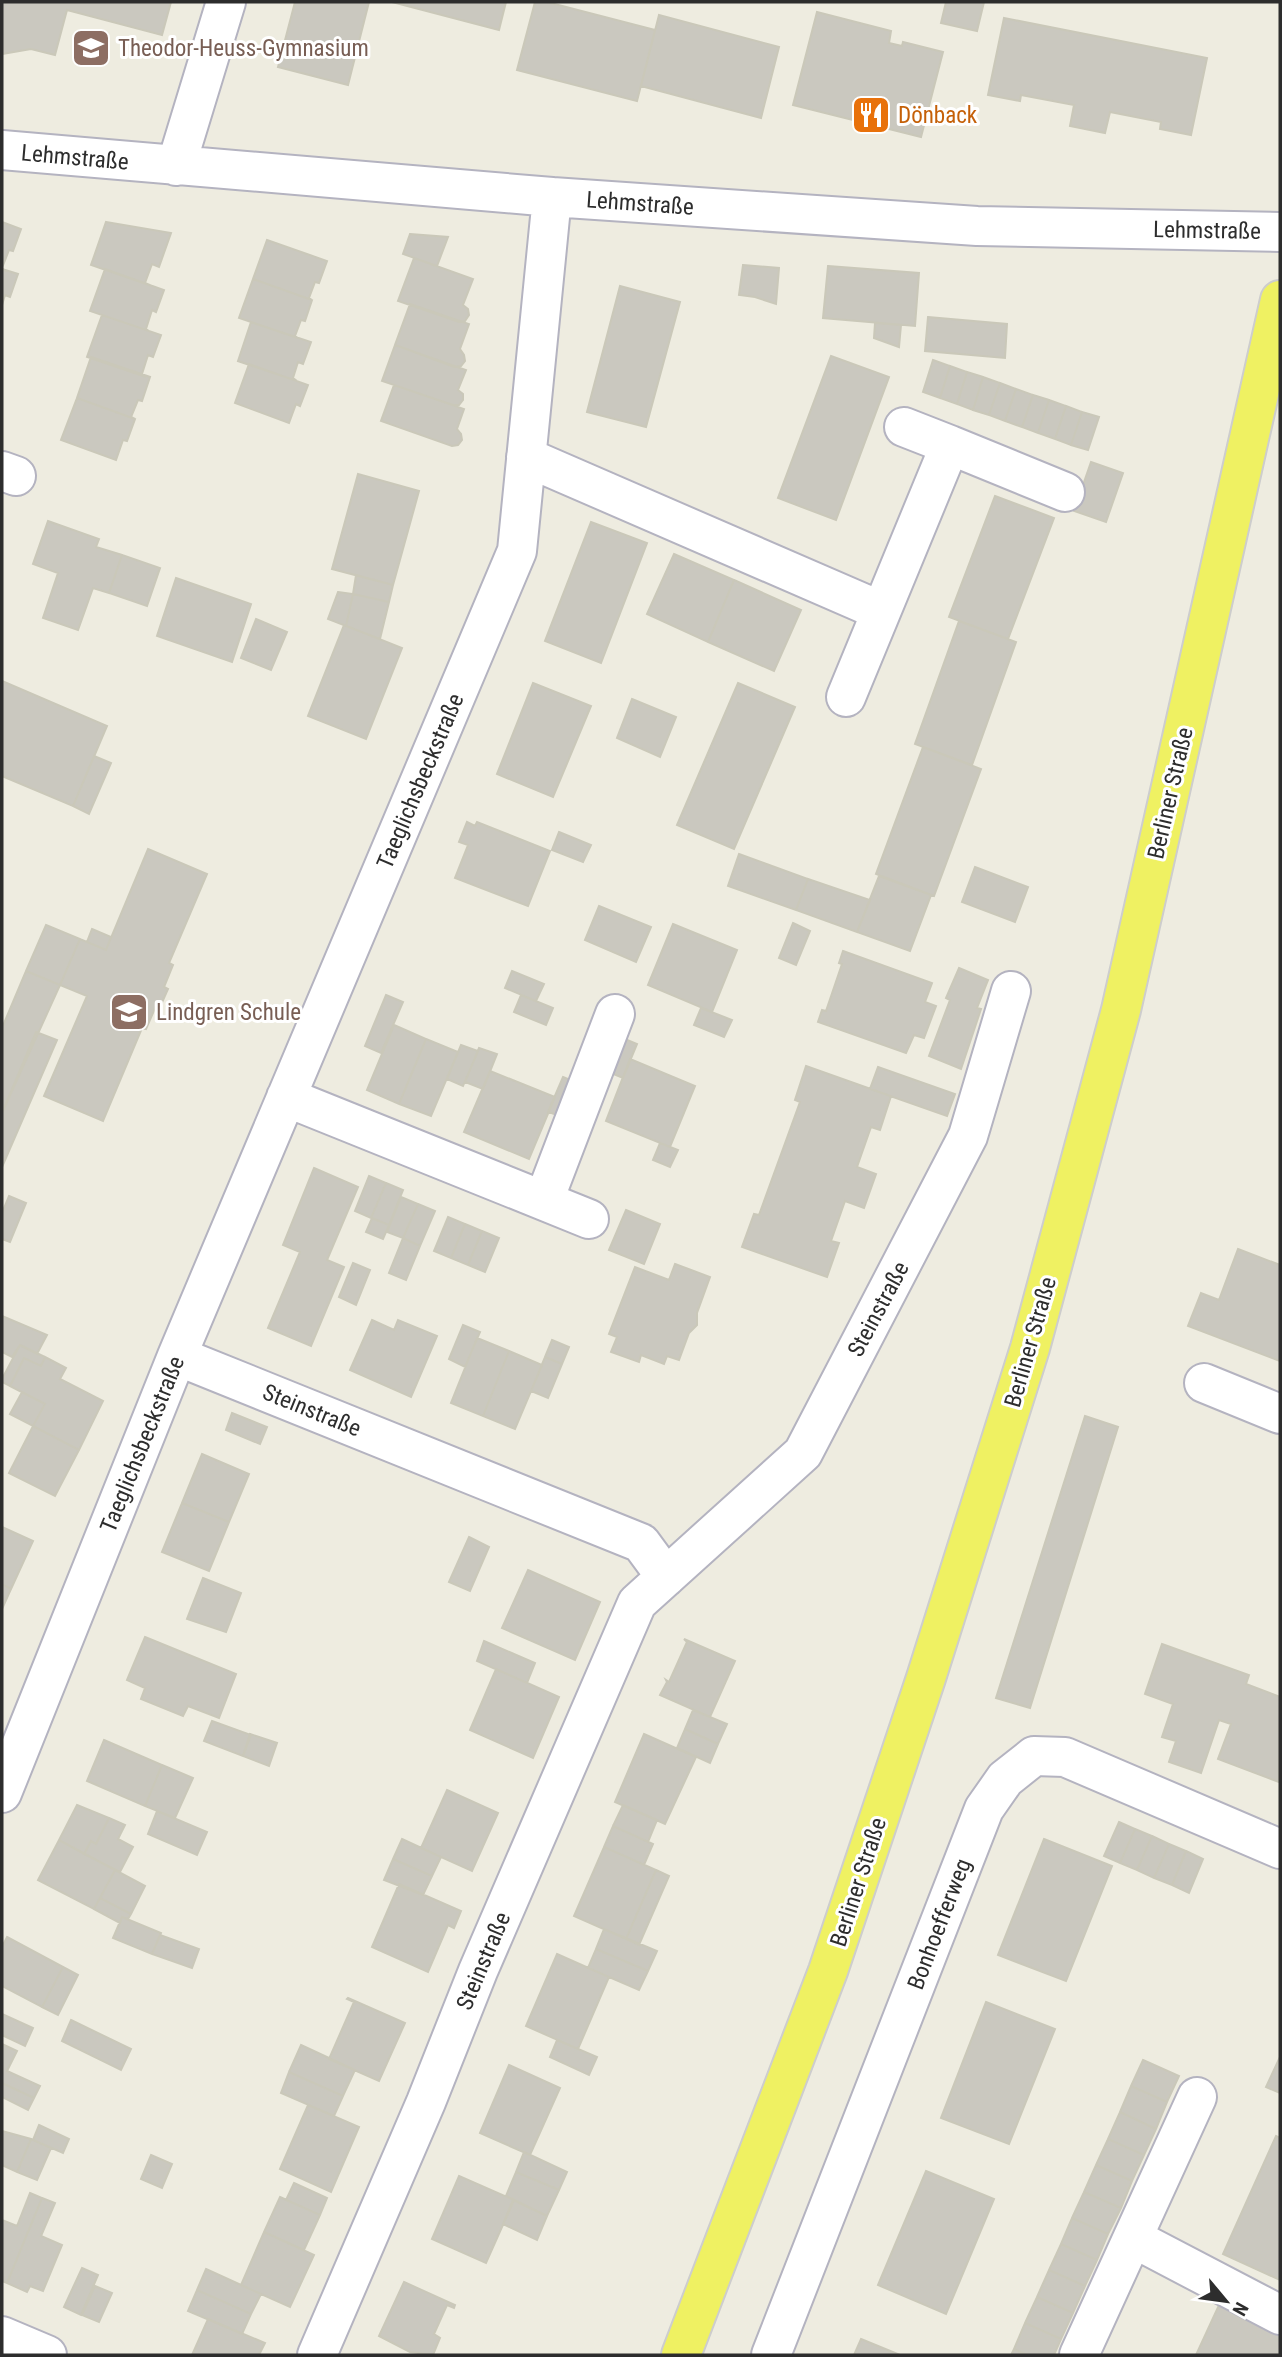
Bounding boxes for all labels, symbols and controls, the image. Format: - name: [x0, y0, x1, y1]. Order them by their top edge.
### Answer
- school or university icon: Theodor-Heuss-Gymnasium: [70, 27, 112, 69]
- place label: Theodor-Heuss-Gymnasium: [118, 35, 369, 62]
- restaurant icon: Dönback: [850, 94, 892, 136]
- place label: Dönback: [898, 102, 978, 129]
- street label: Lehmstraße: [20, 139, 130, 176]
- street label: Lehmstraße: [585, 186, 695, 221]
- street label: Lehmstraße: [1153, 216, 1261, 245]
- street label: Taeglichsbeckstraße: [371, 690, 469, 873]
- street label: Berliner Straße: [1142, 725, 1199, 862]
- school or university icon: Lindgren Schule: [108, 991, 150, 1033]
- place label: Lindgren Schule: [156, 999, 301, 1026]
- street label: Steinstraße: [842, 1257, 915, 1361]
- street label: Berliner Straße: [999, 1274, 1062, 1410]
- street label: Taeglichsbeckstraße: [95, 1352, 190, 1536]
- street label: Steinstraße: [259, 1379, 365, 1442]
- street label: Berliner Straße: [825, 1814, 892, 1950]
- street label: Bonhoefferweg: [902, 1855, 977, 1993]
- street label: Steinstraße: [451, 1908, 516, 2014]
- north arrow: [1191, 2266, 1261, 2336]
- text: N: [1228, 2298, 1253, 2320]

